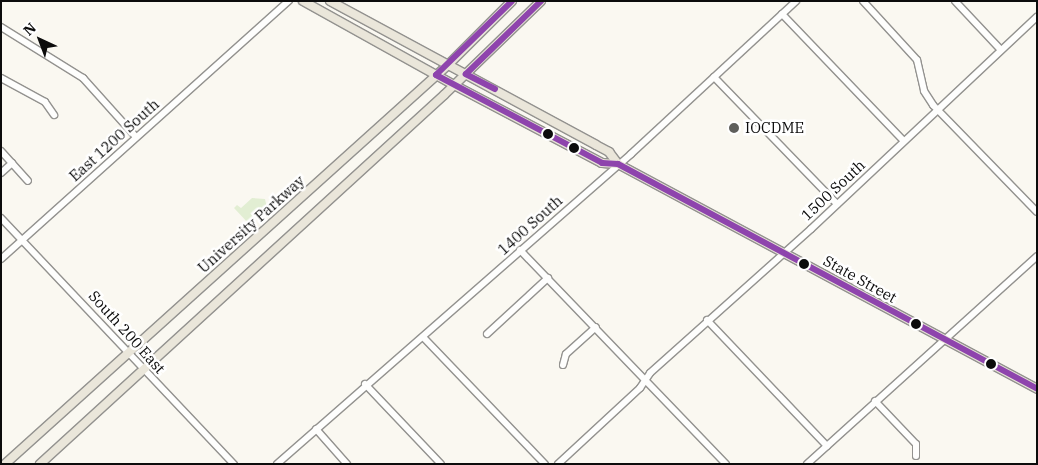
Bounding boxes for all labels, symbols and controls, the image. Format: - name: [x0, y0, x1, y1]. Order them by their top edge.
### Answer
- north arrow: [15, 15, 65, 65]
- text: N: [20, 19, 40, 39]
- street label: East 1200 South: [65, 95, 163, 185]
- place label: IOCDME: [745, 119, 804, 137]
- marker: IOCDME: [727, 121, 741, 135]
- unlabelled marker: [543, 129, 553, 139]
- unlabelled marker: [569, 143, 579, 153]
- street label: 1500 South: [797, 156, 869, 224]
- street label: University Parkway: [194, 171, 308, 277]
- street label: 1400 South: [494, 191, 566, 259]
- street label: State Street: [820, 251, 900, 307]
- unlabelled marker: [799, 259, 809, 269]
- street label: South 200 East: [85, 287, 169, 377]
- unlabelled marker: [911, 319, 921, 329]
- unlabelled marker: [986, 359, 996, 369]

